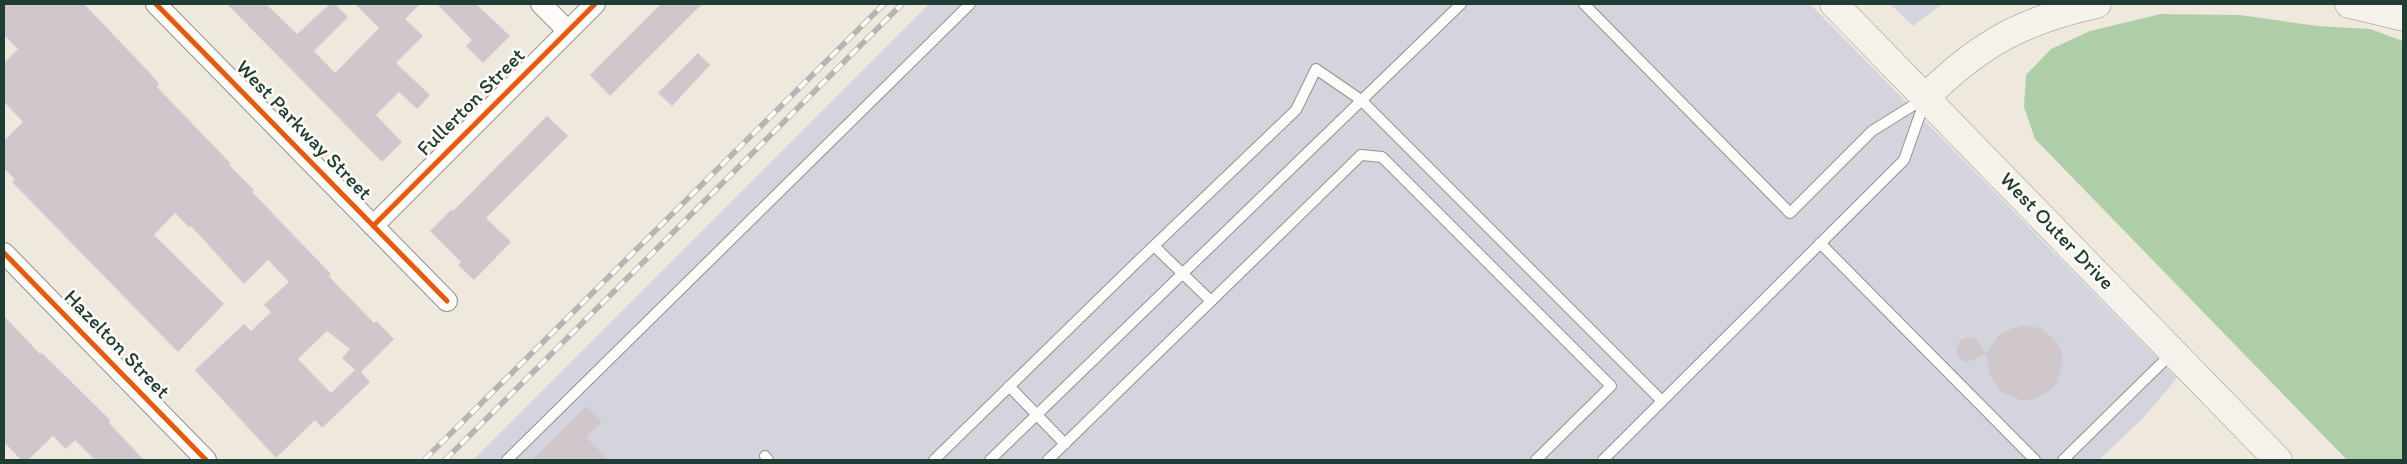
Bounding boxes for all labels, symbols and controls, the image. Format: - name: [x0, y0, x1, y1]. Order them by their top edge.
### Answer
- street label: Fullerton Street: [413, 44, 531, 162]
- street label: West Parkway Street: [230, 56, 376, 206]
- street label: West Outer Drive: [1994, 168, 2118, 296]
- street label: Hazelton Street: [58, 285, 174, 405]

